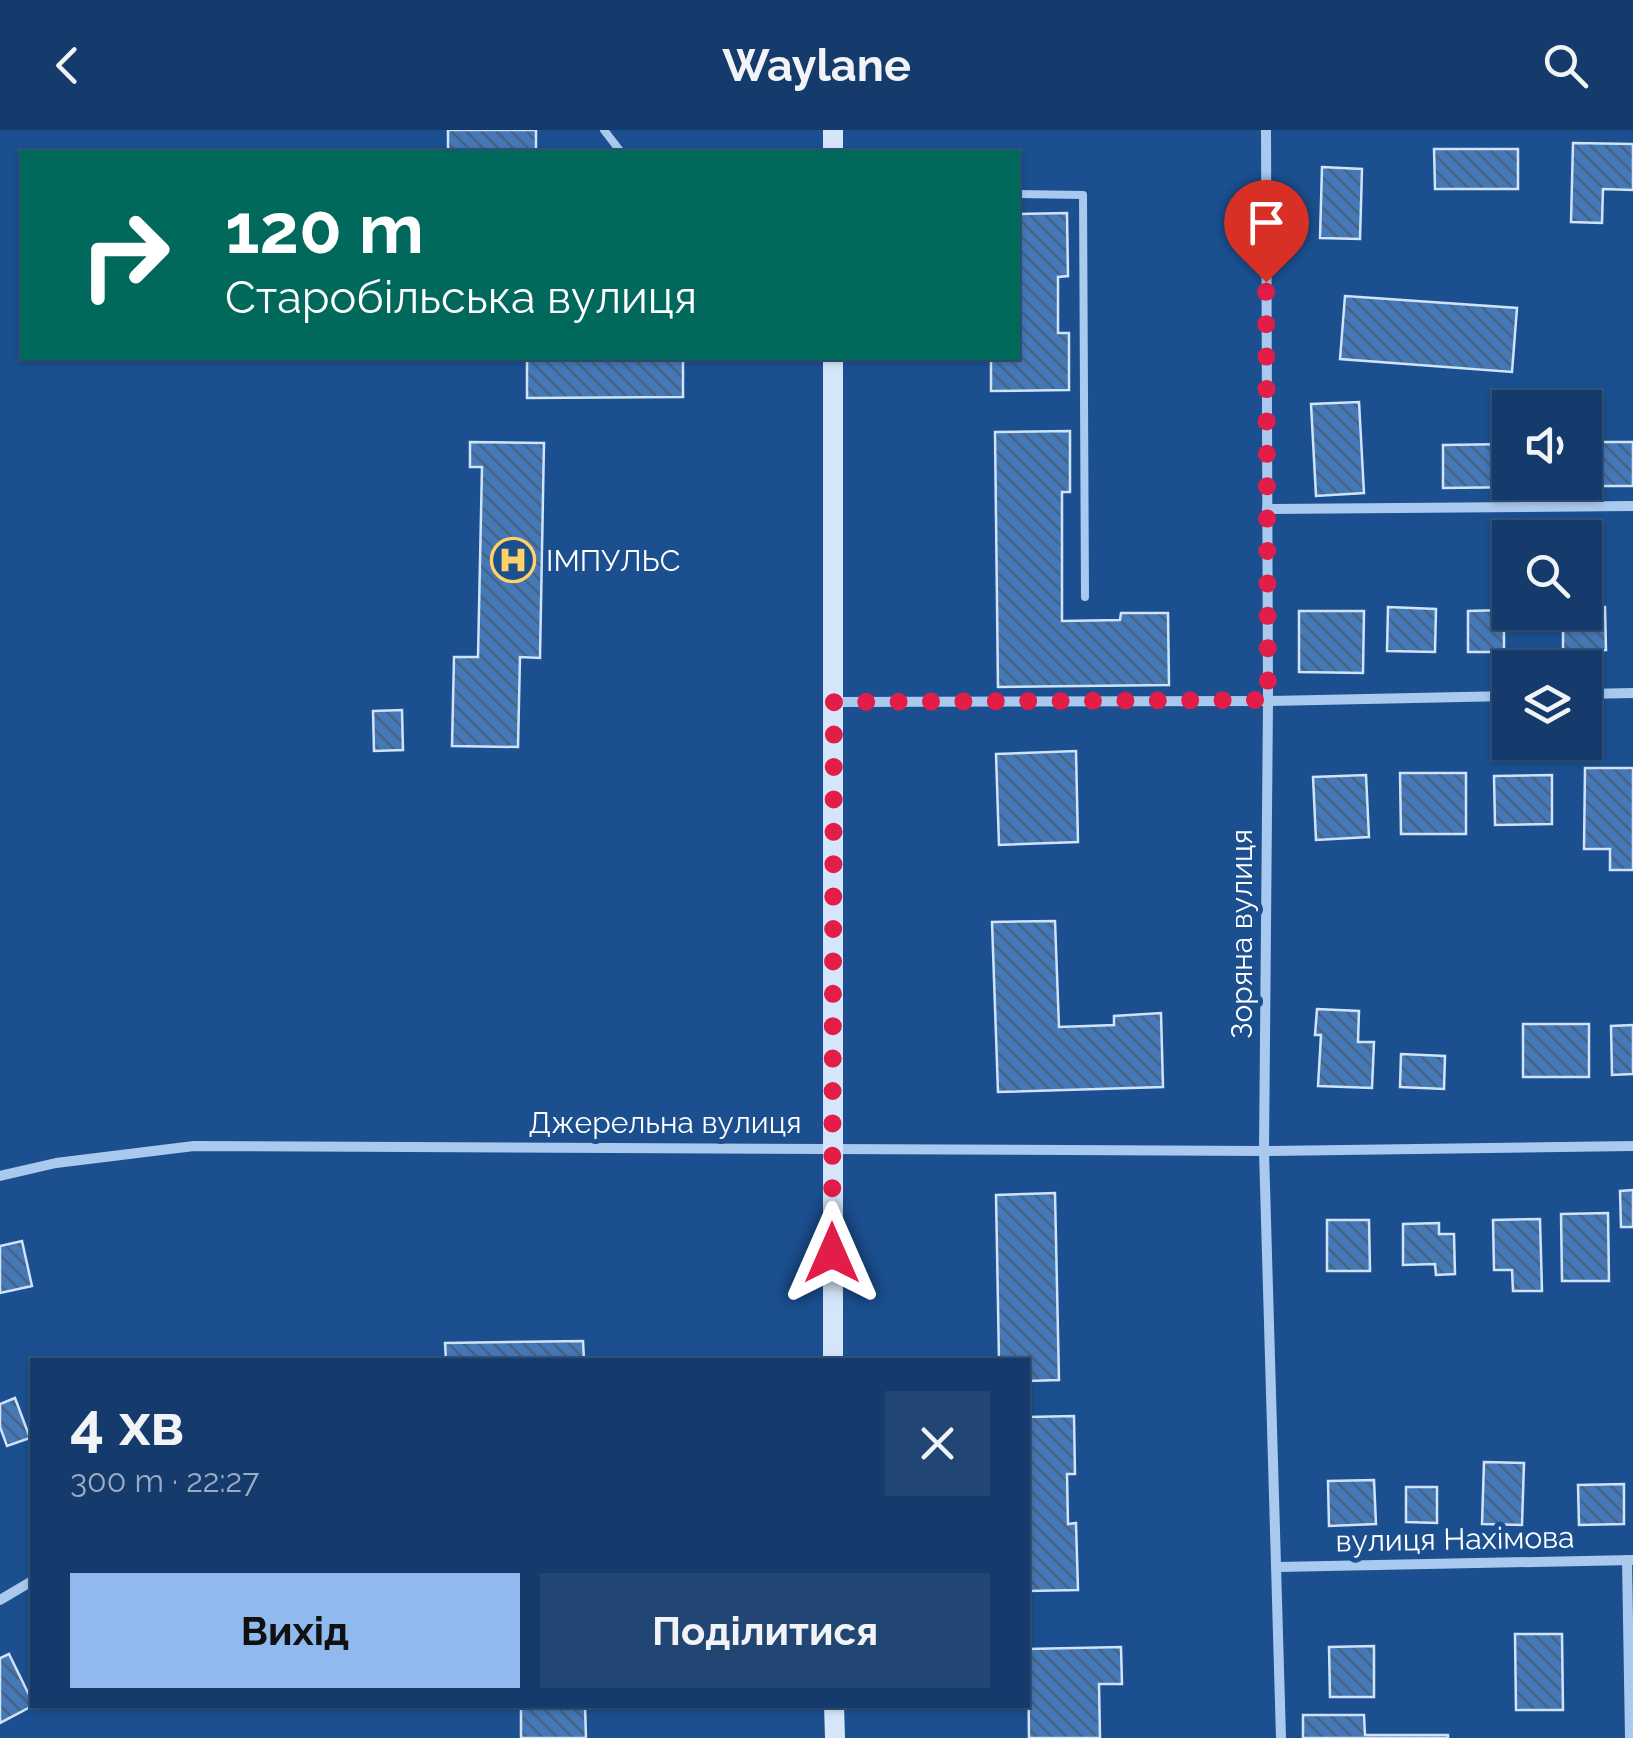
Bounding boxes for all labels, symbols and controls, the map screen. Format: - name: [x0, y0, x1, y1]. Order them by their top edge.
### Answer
- icon: back: [40, 38, 95, 93]
- icon: search: [1538, 38, 1593, 93]
- text: Waylane: [722, 39, 911, 92]
- pin: [1224, 180, 1309, 283]
- text: 120 m: [225, 187, 424, 269]
- icon: right: [60, 190, 190, 320]
- icon: arrive: [1239, 195, 1294, 250]
- text: Старобільська вулиця: [225, 271, 697, 324]
- map controls: [1492, 390, 1602, 760]
- button: sound: [1492, 390, 1602, 500]
- button: search: [1492, 520, 1602, 630]
- hospital icon: ІМПУЛЬС: [490, 537, 536, 583]
- place label: ІМПУЛЬС: [546, 543, 680, 578]
- button: layers: [1492, 650, 1602, 760]
- street label: Зоряна вулиця: [1224, 829, 1259, 1039]
- street label: Джерельна вулиця: [528, 1105, 802, 1140]
- position arrow: [780, 1201, 884, 1305]
- text: 4 хв: [70, 1389, 184, 1459]
- button: close: [885, 1391, 990, 1496]
- text: 300 m · 22:27: [70, 1462, 259, 1499]
- street label: вулиця Нахімова: [1335, 1519, 1575, 1559]
- button: Вихід: [70, 1573, 520, 1688]
- button: Поділитися: [540, 1573, 990, 1688]

